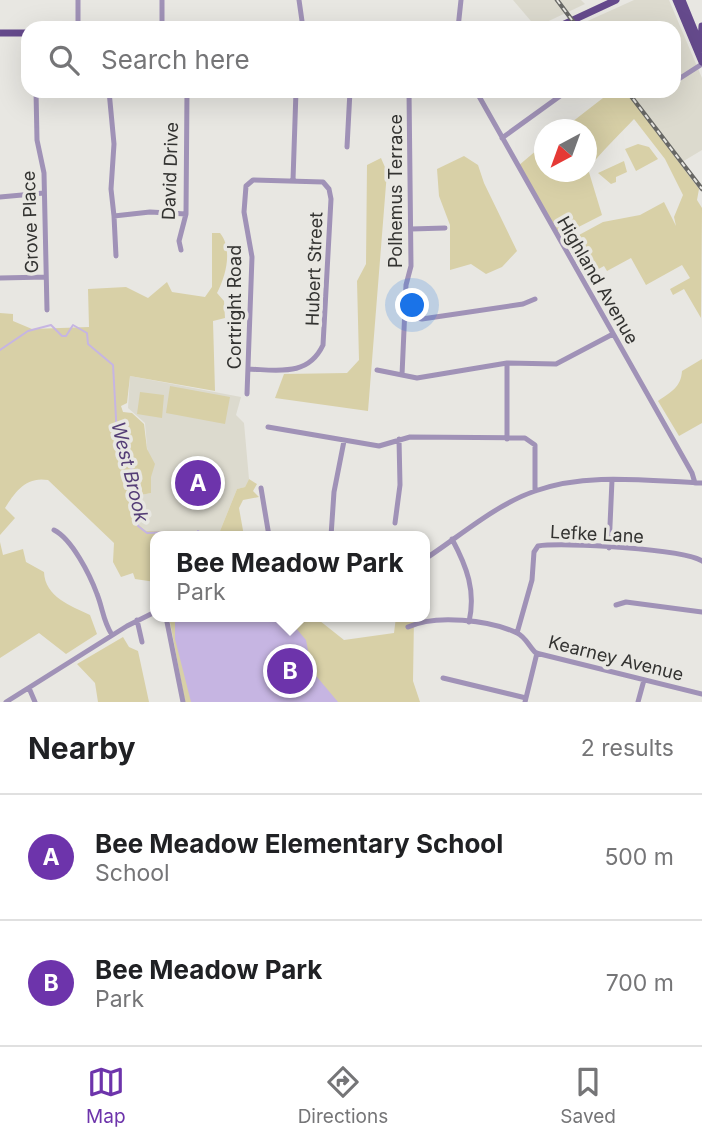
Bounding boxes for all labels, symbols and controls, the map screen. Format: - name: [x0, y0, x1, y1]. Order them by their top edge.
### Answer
- search box: [21, 21, 681, 98]
- icon: search: [45, 41, 83, 79]
- text: Search here: [101, 44, 250, 75]
- street label: Polhemus Terrace: [385, 114, 406, 268]
- north arrow: [534, 119, 597, 182]
- street label: David Drive: [158, 122, 182, 220]
- street label: Grove Place: [18, 170, 42, 274]
- street label: Hubert Street: [302, 211, 326, 327]
- street label: Highland Avenue: [553, 212, 643, 348]
- street label: Cortright Road: [224, 245, 245, 369]
- your location: [395, 288, 429, 322]
- water label: West Brook: [106, 419, 154, 525]
- pin: A: [175, 457, 221, 509]
- street label: Lefke Lane: [550, 521, 644, 547]
- popup: [150, 531, 430, 622]
- text: Bee Meadow Park: [176, 547, 404, 578]
- text: Park: [176, 578, 226, 606]
- street label: Kearney Avenue: [546, 631, 686, 685]
- pin: B: [267, 645, 313, 697]
- text: Nearby: [28, 730, 136, 766]
- text: 2 results: [581, 734, 674, 762]
- text: Bee Meadow Elementary School: [95, 828, 503, 859]
- text: A: [42, 843, 60, 871]
- text: 500 m: [604, 843, 674, 871]
- text: School: [95, 859, 170, 887]
- text: Bee Meadow Park: [95, 954, 322, 985]
- text: B: [43, 969, 59, 997]
- text: 700 m: [606, 969, 674, 997]
- text: Park: [95, 985, 144, 1013]
- tab: Map: [86, 1063, 126, 1128]
- tab: Directions: [298, 1063, 388, 1128]
- tab: Saved: [560, 1063, 616, 1128]

